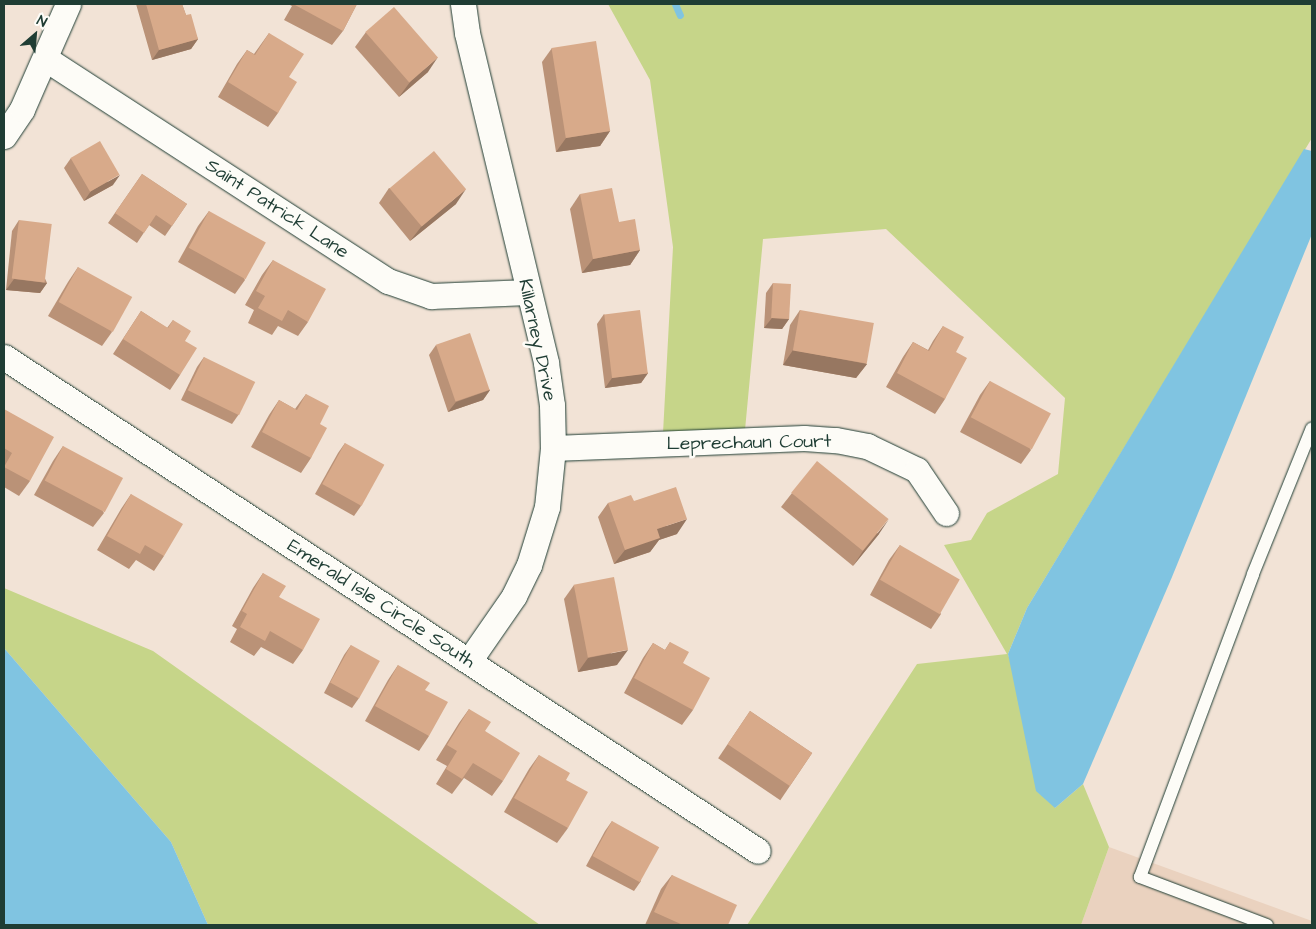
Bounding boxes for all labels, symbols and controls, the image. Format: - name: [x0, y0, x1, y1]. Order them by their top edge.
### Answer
- north arrow: [10, 10, 60, 60]
- text: N: [33, 11, 50, 33]
- street label: Saint Patrick Lane: [201, 154, 353, 264]
- street label: Killarney Drive: [513, 277, 561, 403]
- street label: Leprechaun Court: [667, 430, 831, 456]
- street label: Emerald Isle Circle South: [283, 535, 479, 673]

